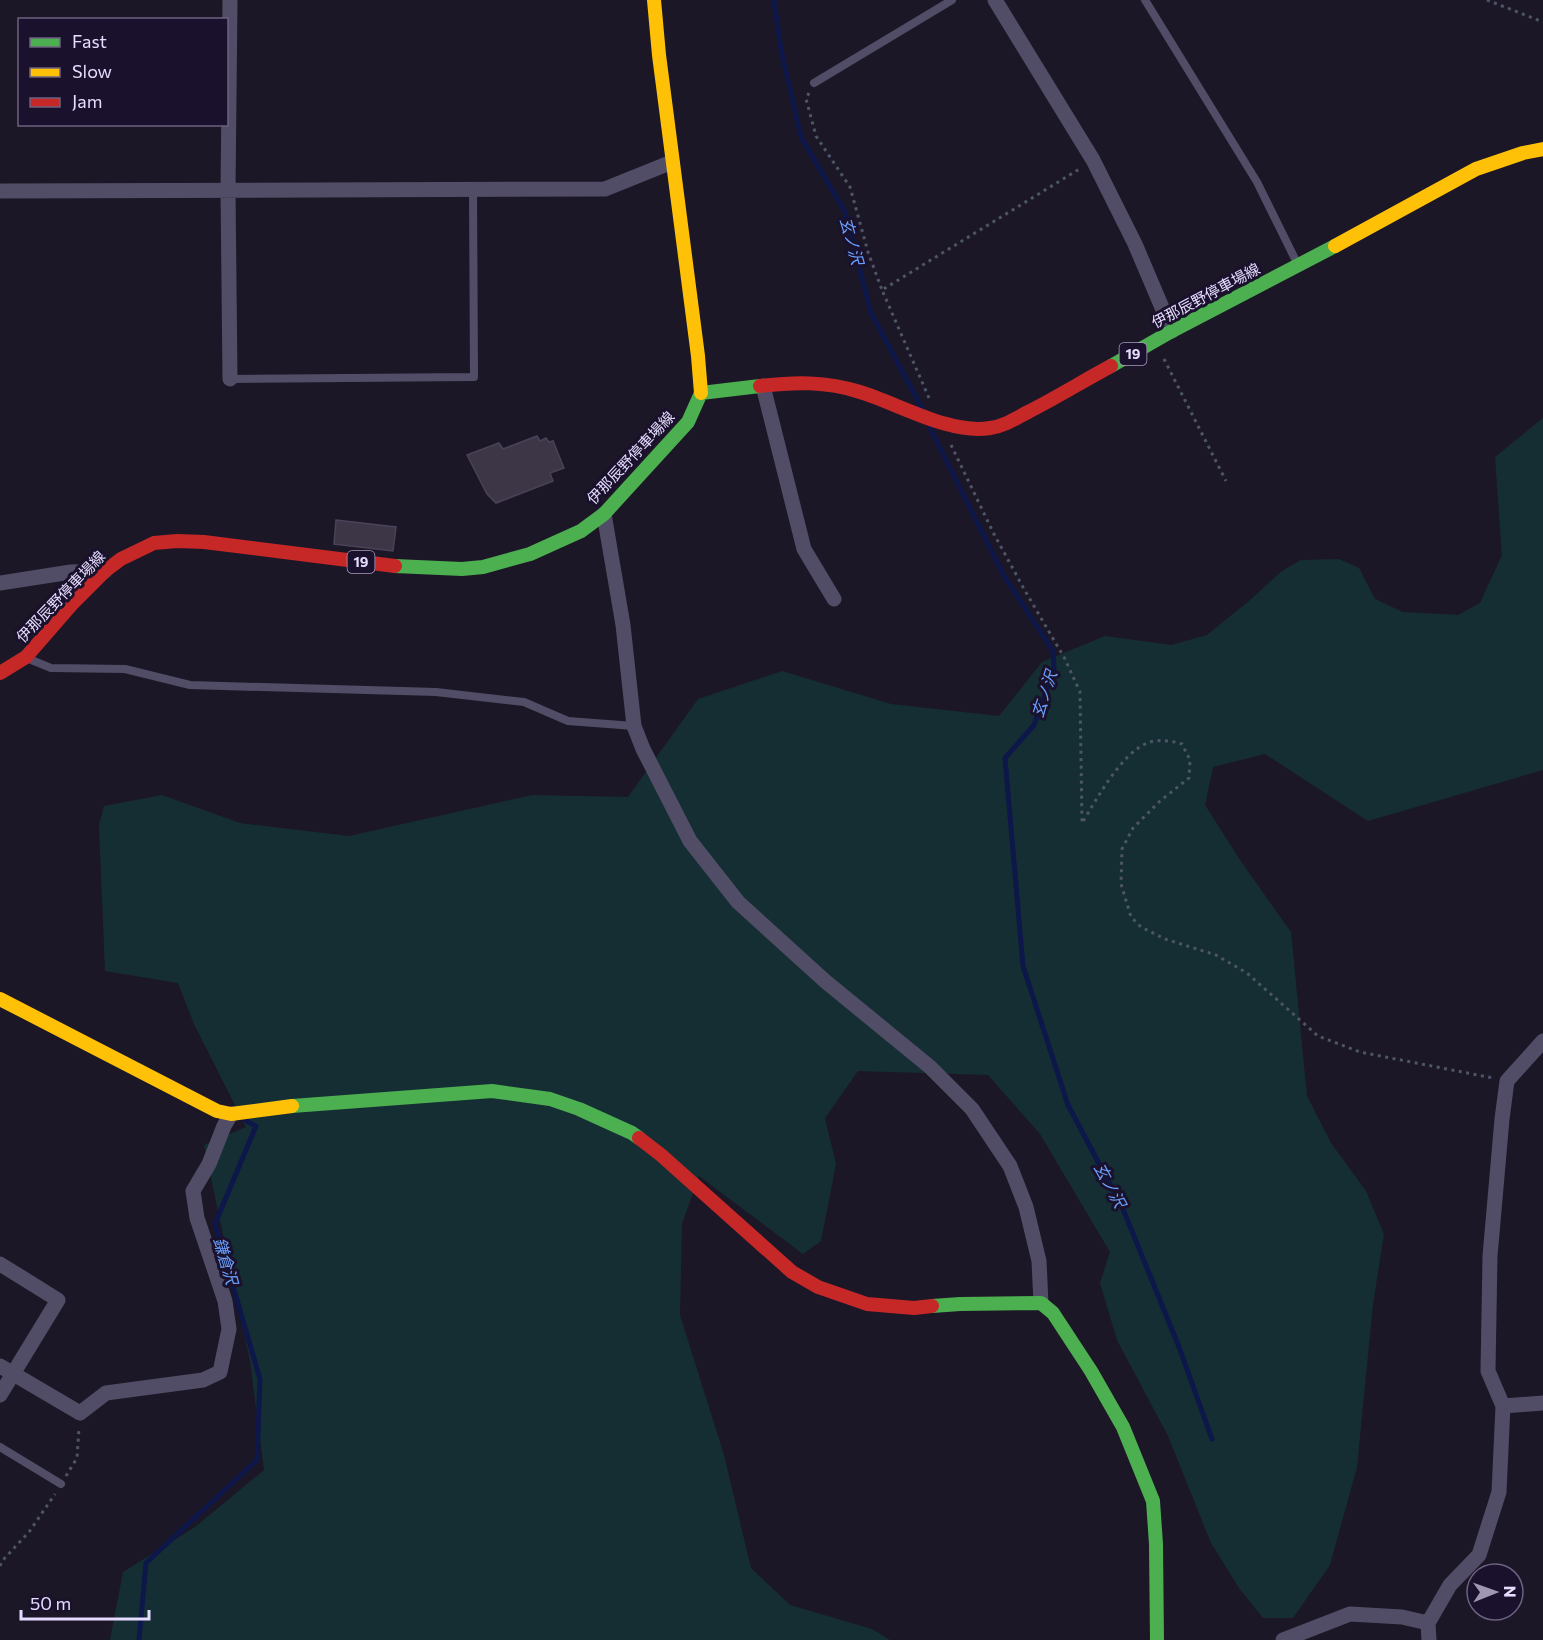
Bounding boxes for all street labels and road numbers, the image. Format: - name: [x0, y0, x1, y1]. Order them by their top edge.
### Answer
- street label: 伊那辰野停車場線: [1148, 259, 1263, 331]
- road number: 19: [1120, 343, 1146, 365]
- street label: 伊那辰野停車場線: [583, 407, 678, 507]
- street label: 伊那辰野停車場線: [12, 547, 108, 646]
- road number: 19: [348, 551, 374, 573]

